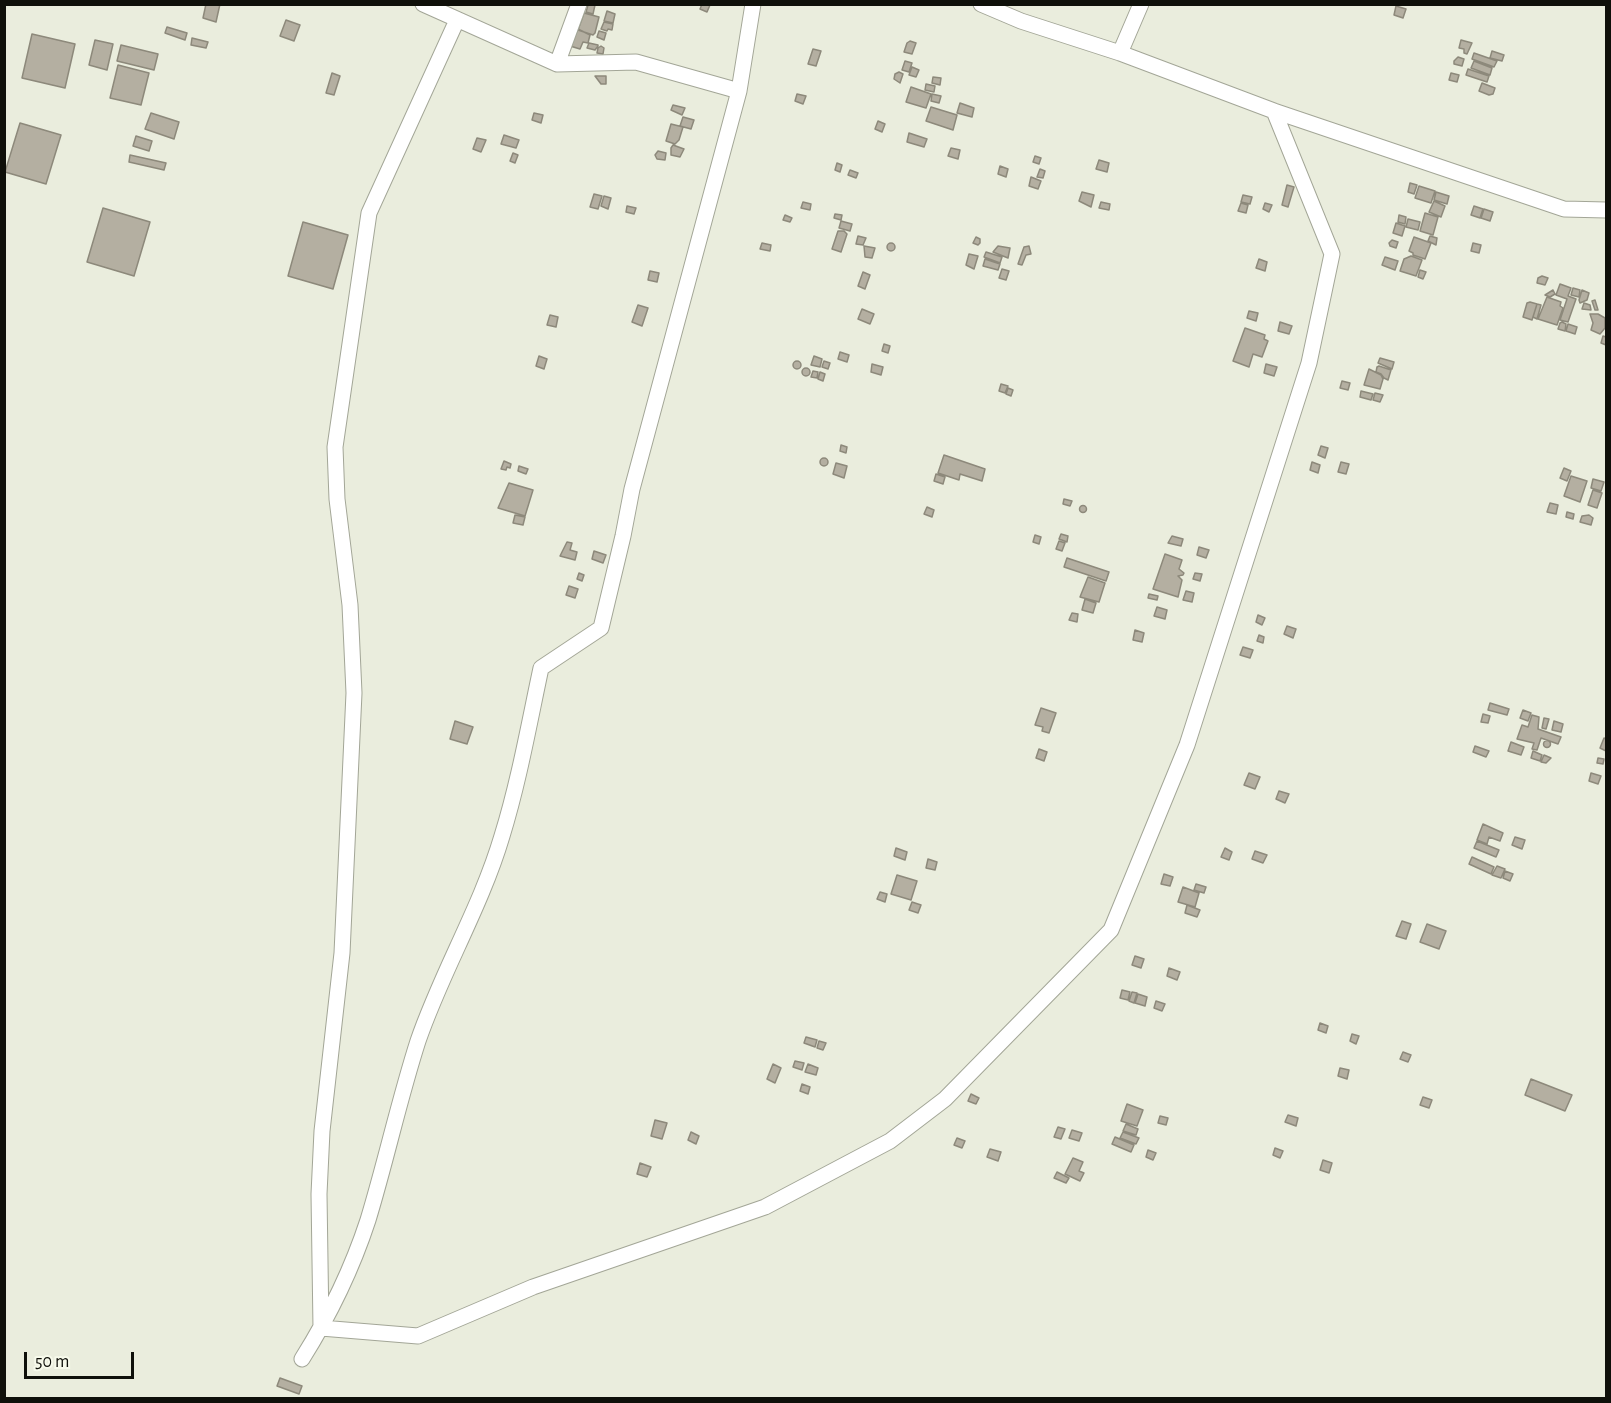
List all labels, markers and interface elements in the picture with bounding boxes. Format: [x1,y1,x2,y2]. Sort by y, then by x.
scale bar [27,1340,136,1378]
text: 50 m [35,1353,69,1371]

